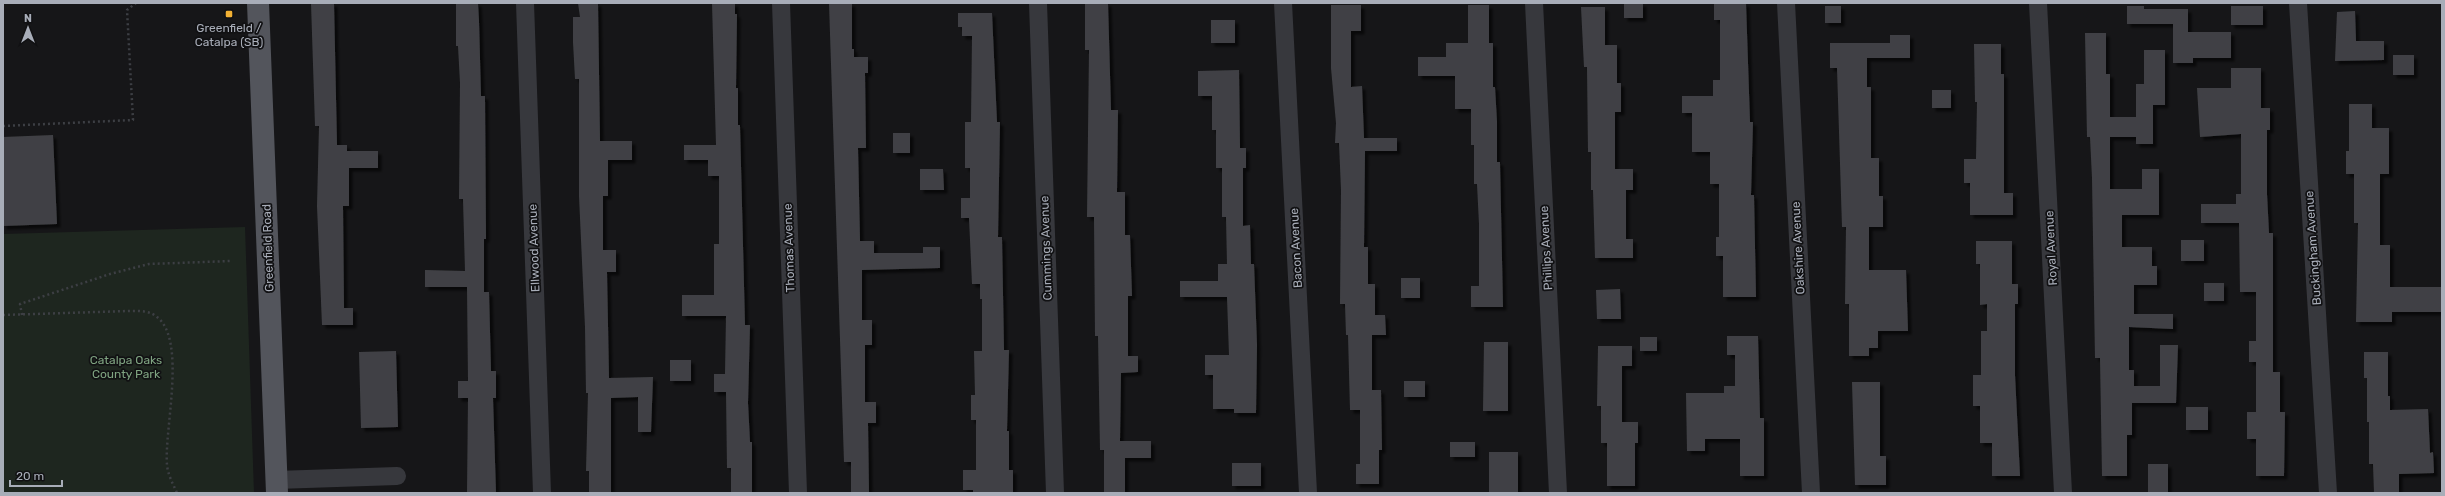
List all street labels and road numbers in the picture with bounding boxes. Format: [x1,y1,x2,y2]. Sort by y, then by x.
street label: Buckingham Avenue [2302,190,2324,306]
street label: Cummings Avenue [1037,195,1055,301]
street label: Oakshire Avenue [1789,201,1807,295]
street label: Ellwood Avenue [525,203,543,292]
street label: Thomas Avenue [780,203,798,293]
street label: Greenfield Road [259,204,277,292]
street label: Phillips Avenue [1537,205,1555,291]
street label: Bacon Avenue [1287,207,1305,288]
street label: Royal Avenue [2042,210,2060,286]

